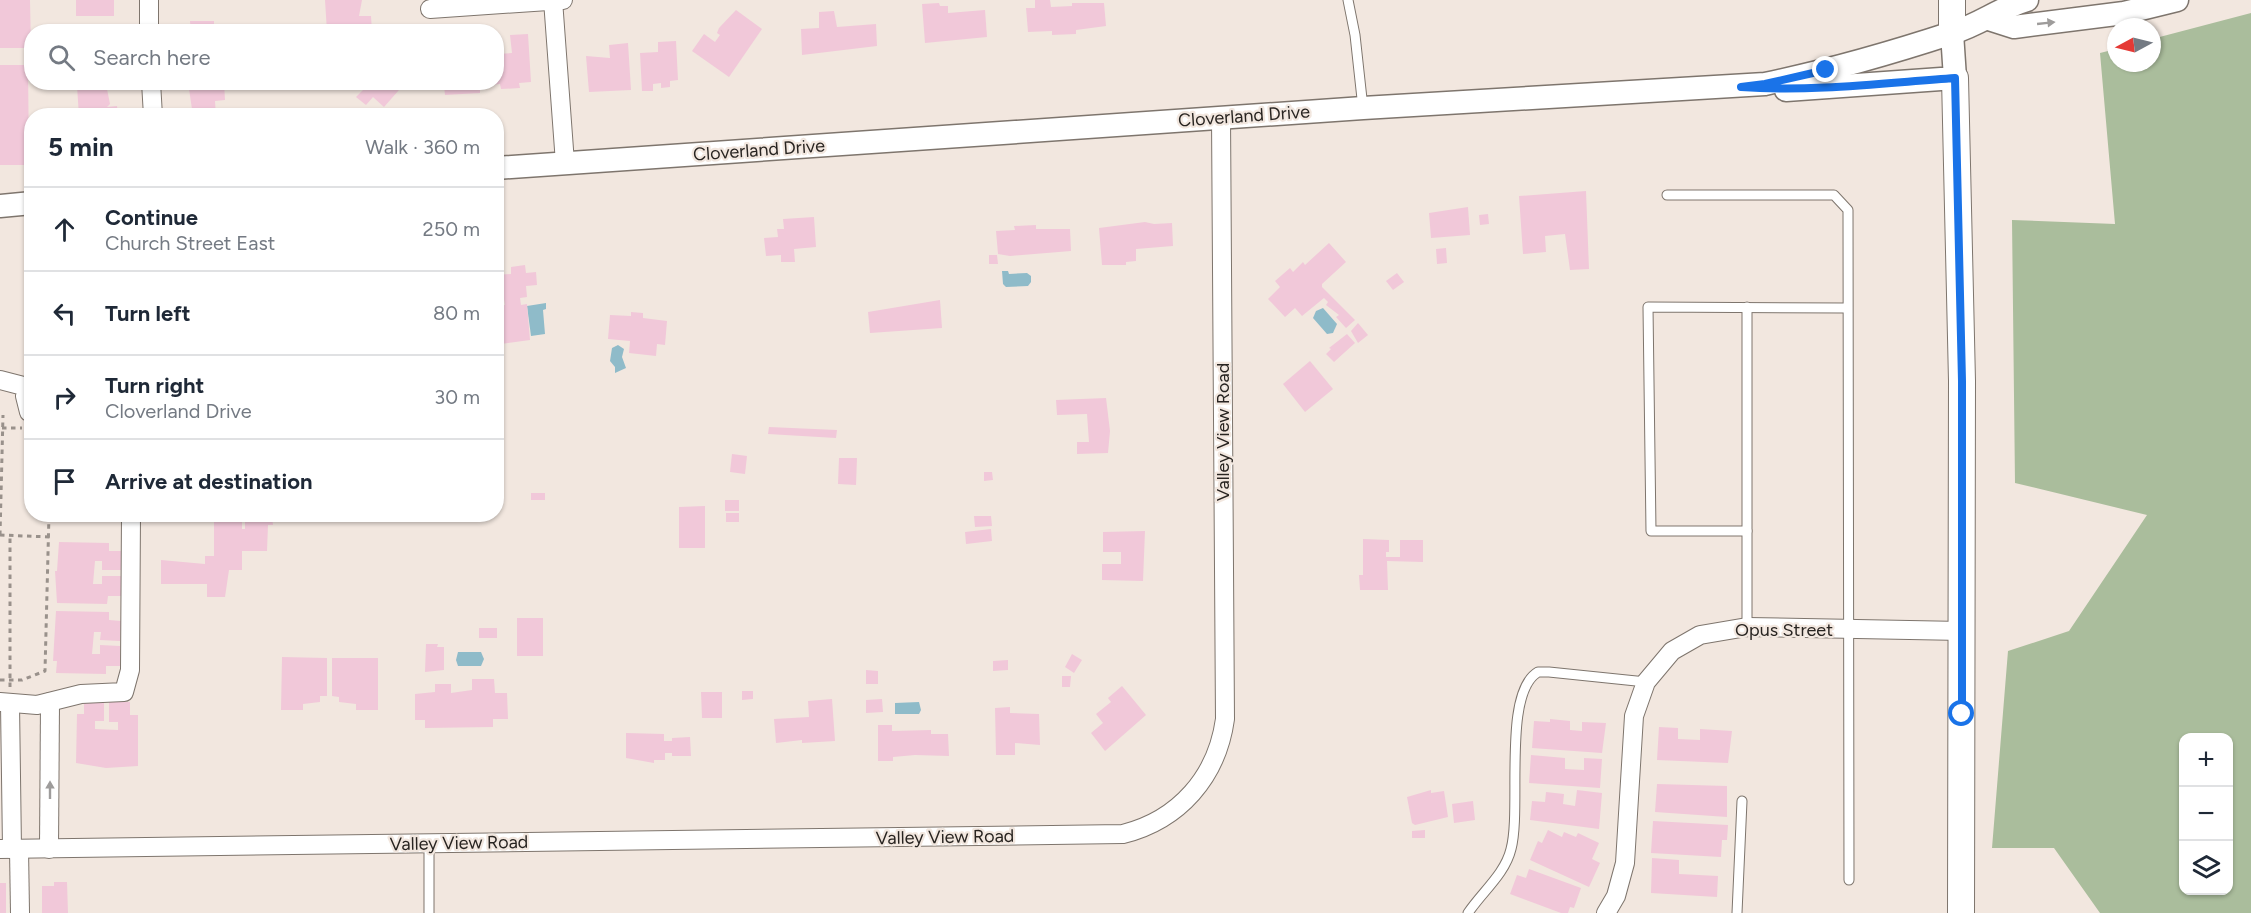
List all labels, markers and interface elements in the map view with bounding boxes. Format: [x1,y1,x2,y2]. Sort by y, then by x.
one-way arrow [2036,18,2055,28]
north arrow [2107,18,2161,72]
search box [24,24,504,90]
icon: search [45,41,78,74]
text: Search here [93,44,211,71]
route end [1812,56,1838,82]
street label: Cloverland Drive [1177,100,1311,132]
text: 5 min [48,131,114,163]
street label: Cloverland Drive [692,134,826,166]
text: Walk · 360 m [365,135,480,159]
text: Continue [105,204,198,231]
icon: ahead [48,213,81,246]
text: 250 m [423,217,480,241]
text: Church Street East [105,231,275,255]
icon: left [48,297,81,330]
text: Turn left [105,300,191,327]
text: 80 m [433,301,480,325]
street label: Valley View Road [1212,363,1234,501]
text: Turn right [105,372,204,399]
icon: right [48,381,81,414]
text: 30 m [434,385,480,409]
text: Cloverland Drive [105,399,252,423]
icon: arrive [48,465,81,498]
text: Arrive at destination [105,468,313,495]
street label: Opus Street [1735,619,1833,641]
route start [1948,700,1974,726]
map controls [2179,733,2233,895]
button: + [2179,733,2233,787]
one-way arrow [45,781,55,800]
button: − [2179,787,2233,841]
street label: Valley View Road [876,825,1014,849]
street label: Valley View Road [390,831,528,855]
button: layers [2179,841,2233,895]

